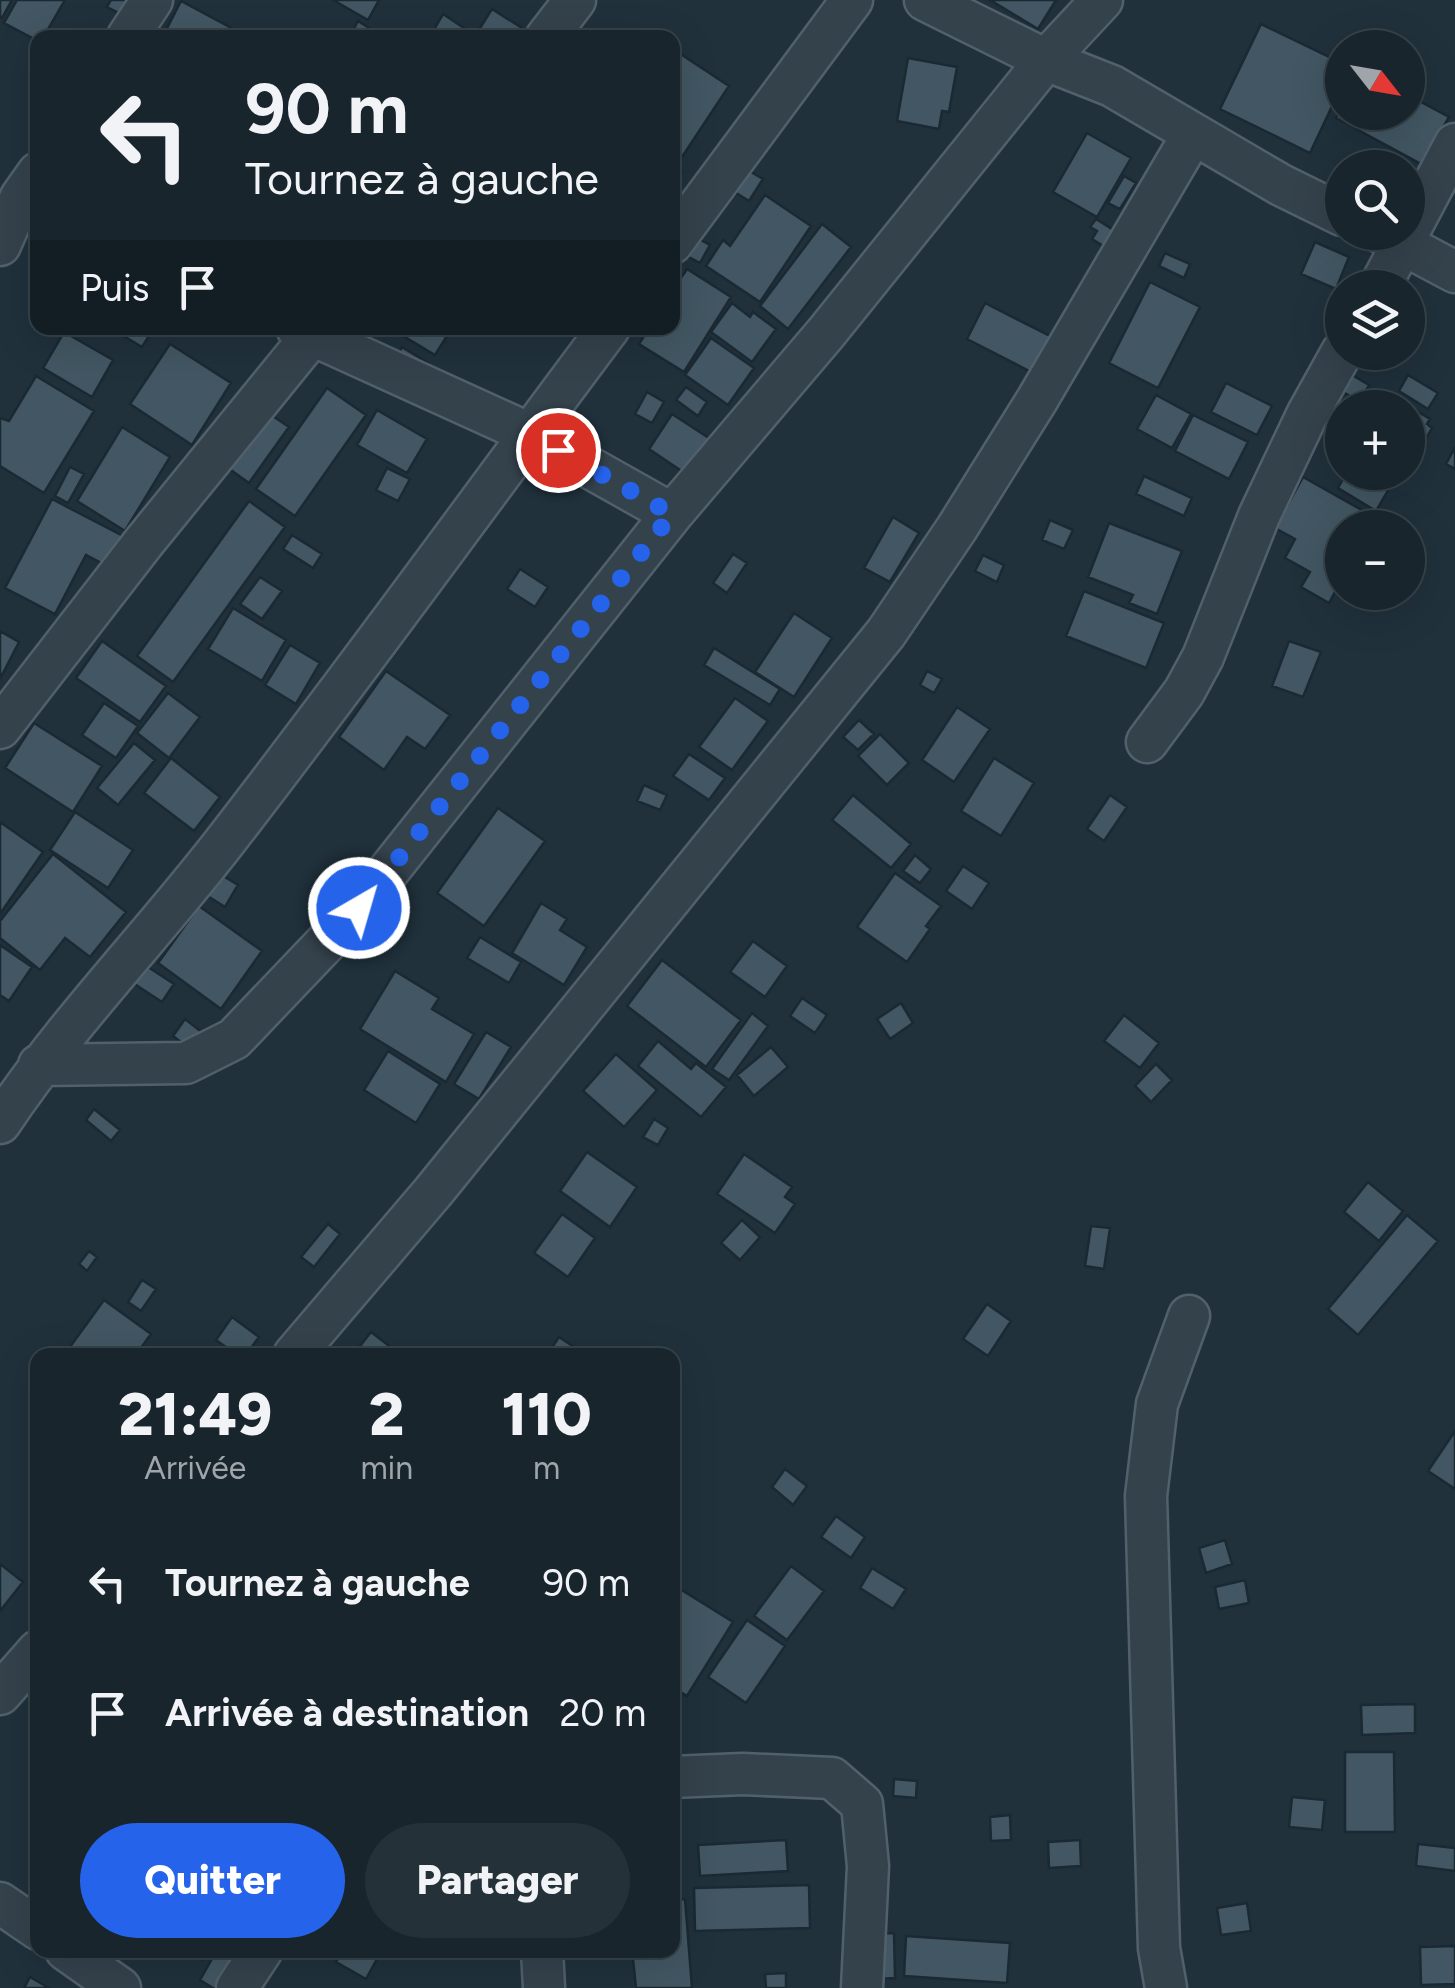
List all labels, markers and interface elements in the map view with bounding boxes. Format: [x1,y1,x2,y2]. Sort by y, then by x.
north arrow [1325,30,1425,130]
map controls [1325,30,1425,610]
text: 90 m [245,66,409,151]
icon: left [80,70,210,200]
button: search [1325,150,1425,250]
text: Tournez à gauche [245,151,599,205]
icon: arrive [170,260,225,315]
text: Puis [80,265,150,311]
button: layers [1325,270,1425,370]
button: + [1325,390,1425,490]
pin [516,408,601,493]
icon: arrive [531,423,586,478]
button: − [1325,510,1425,610]
position arrow [307,856,411,960]
text: 21:49 [118,1378,272,1450]
text: 2 [369,1378,404,1450]
text: 110 [501,1378,592,1450]
text: Arrivée [144,1449,246,1487]
text: min [361,1449,413,1487]
text: m [533,1449,560,1487]
icon: left [80,1556,135,1611]
text: Tournez à gauche [165,1560,470,1606]
text: 90 m [542,1560,630,1606]
icon: arrive [80,1686,135,1741]
text: Arrivée à destination [165,1690,529,1736]
text: 20 m [559,1690,646,1736]
button: Quitter [80,1823,345,1938]
button: Partager [365,1823,630,1938]

